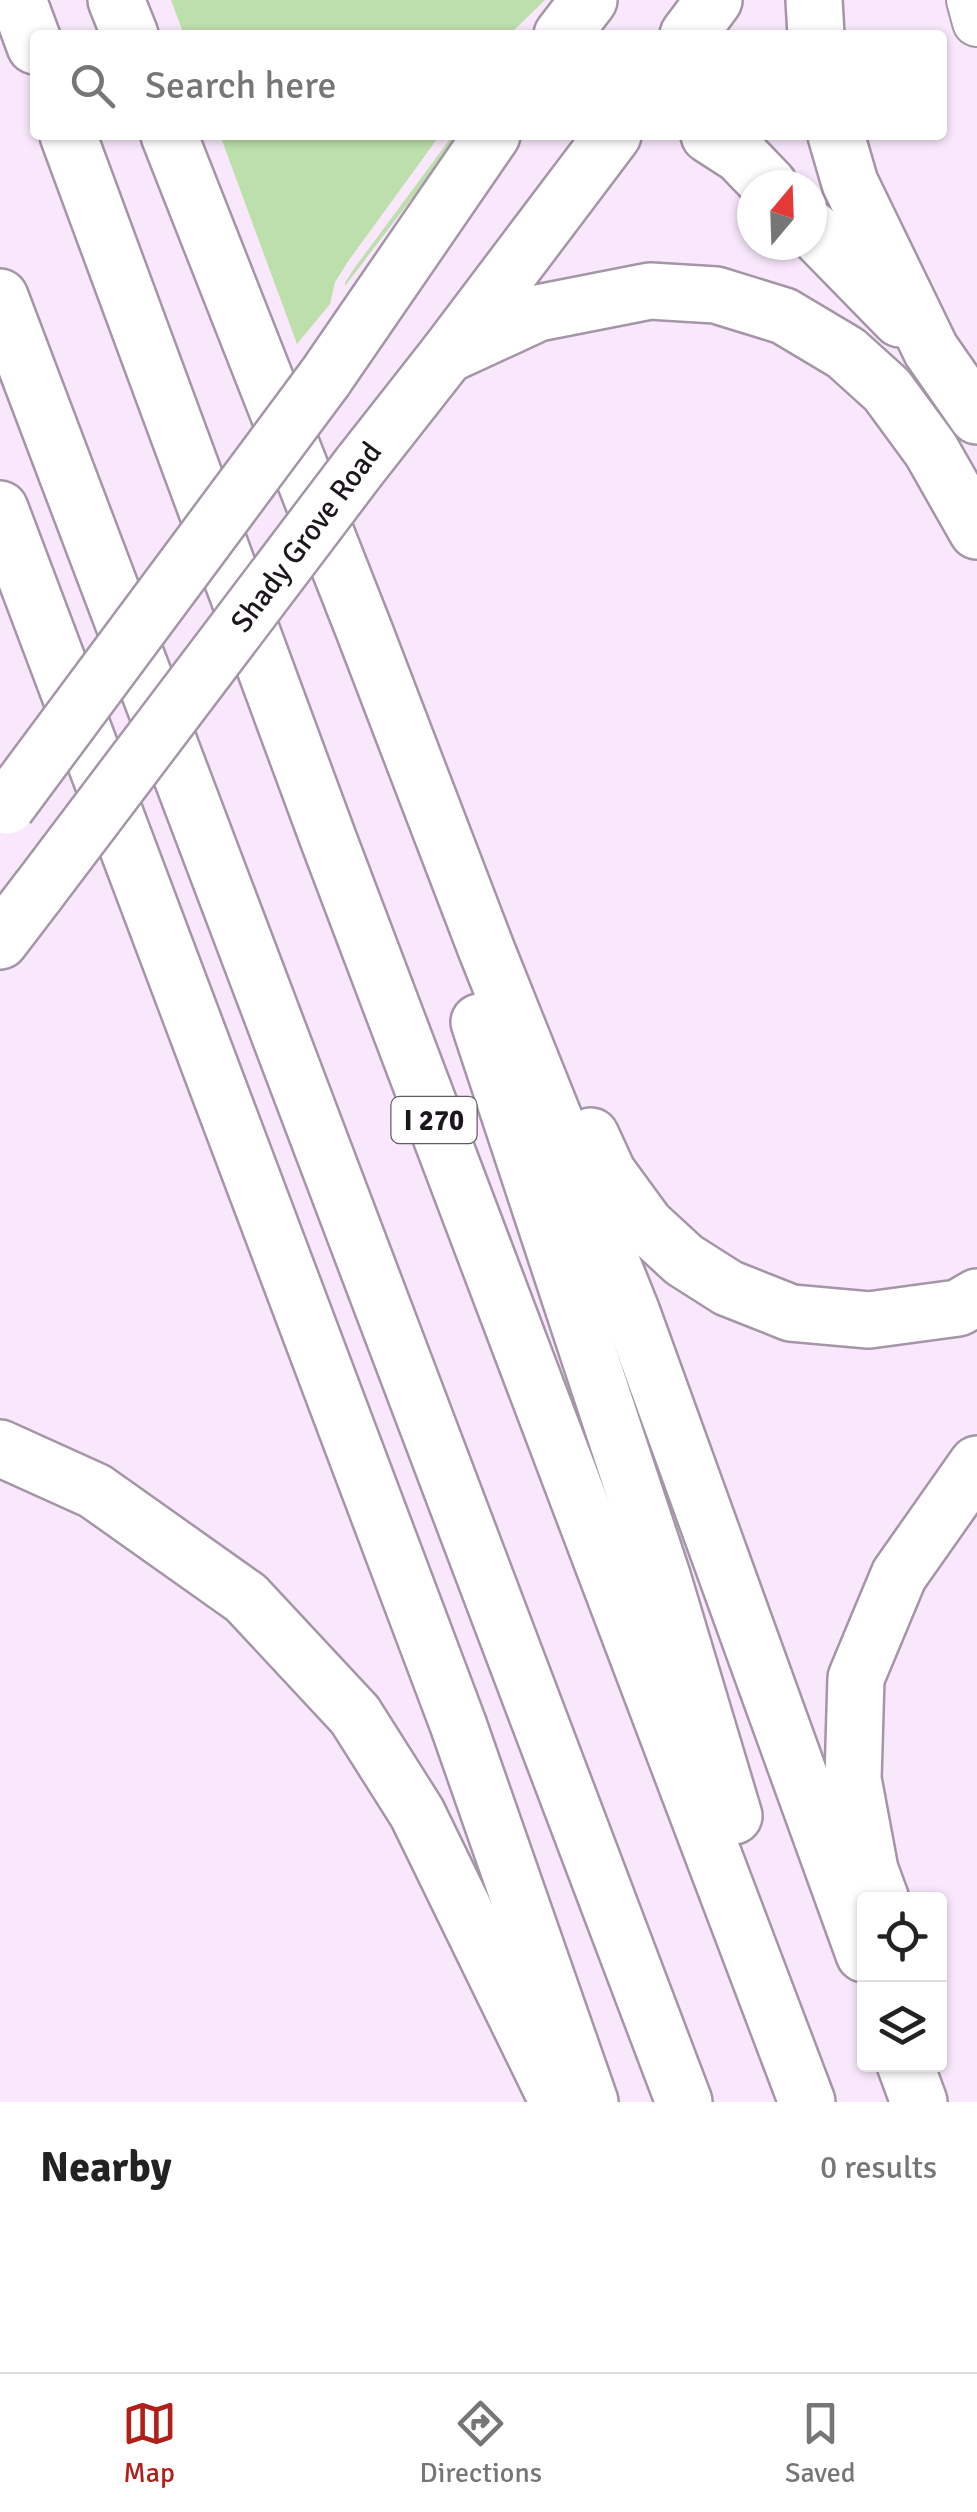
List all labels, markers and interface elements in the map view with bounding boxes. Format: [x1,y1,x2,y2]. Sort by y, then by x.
search box [30,30,947,140]
icon: search [65,58,120,113]
text: Search here [145,62,337,109]
north arrow [737,170,827,260]
street label: Shady Grove Road [223,435,390,640]
road number: I 270 [392,1097,476,1143]
map controls [857,1892,947,2072]
button: locate [857,1892,947,1982]
button: layers [857,1982,947,2072]
text: Nearby [40,2142,172,2193]
text: 0 results [820,2148,937,2187]
tab: Map [122,2396,177,2490]
tab: Directions [420,2396,542,2490]
tab: Saved [785,2396,855,2490]

